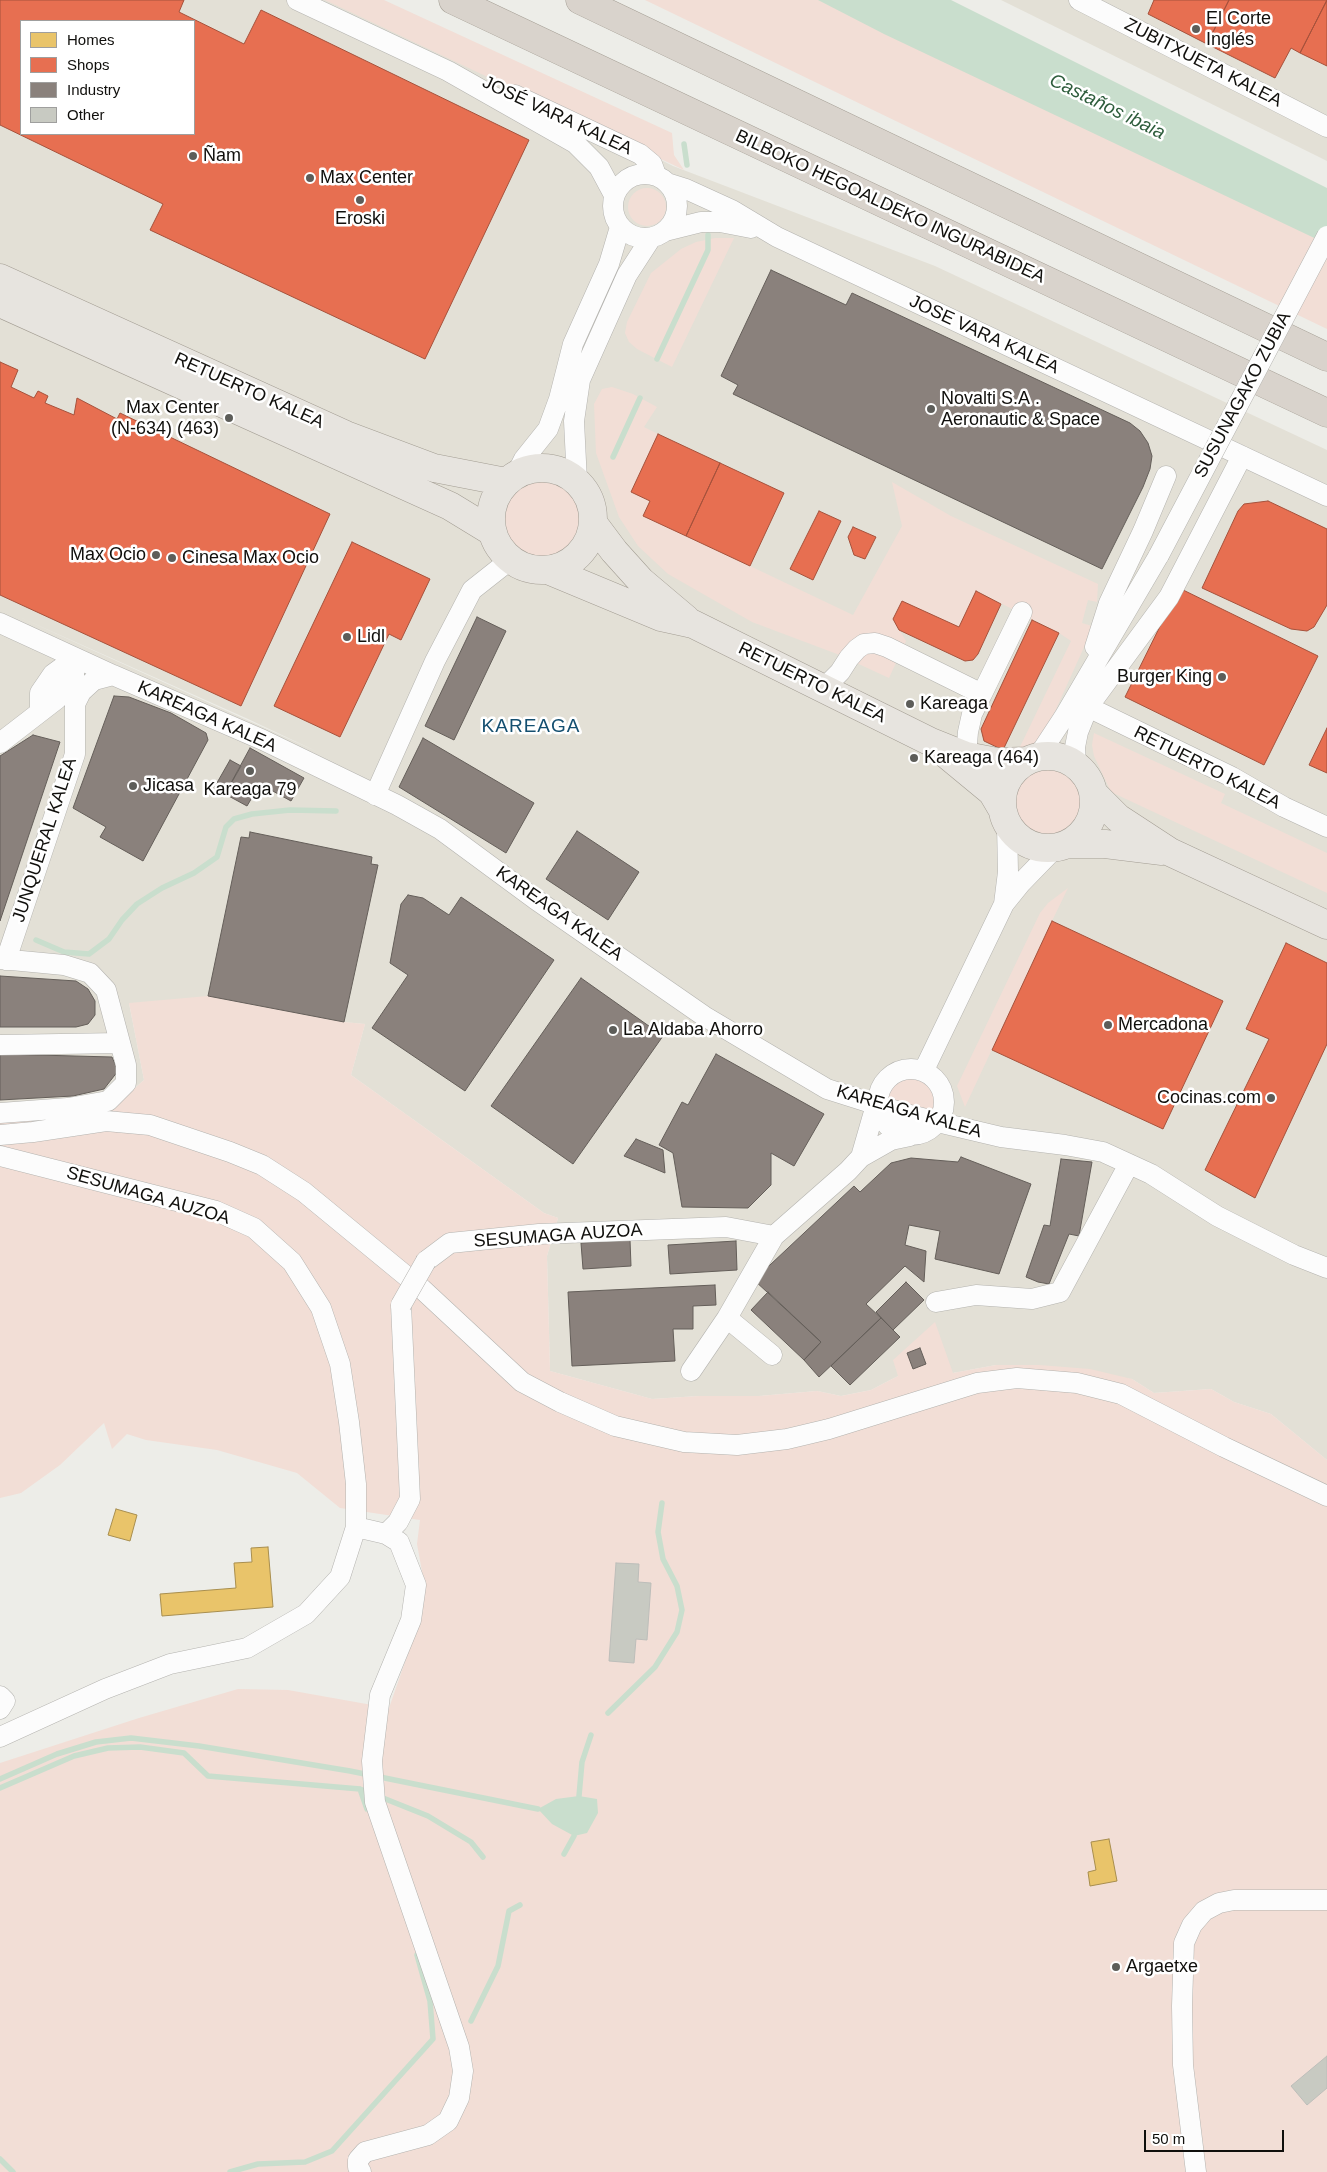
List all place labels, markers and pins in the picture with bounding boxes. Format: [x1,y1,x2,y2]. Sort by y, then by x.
place label: El Corte Inglés [1206,8,1271,50]
marker: El Corte Inglés [1190,23,1202,35]
place label: Ñam [203,145,241,167]
marker: Ñam [187,150,199,162]
place label: Max Center [320,167,413,189]
marker: Max Center [304,172,316,184]
marker: Eroski [354,194,366,206]
place label: Eroski [335,208,385,230]
place label: Novalti S.A . Aeronautic & Space [941,388,1100,430]
place label: Max Center (N-634) (463) [111,397,219,439]
marker: Novalti S.A . Aeronautic & Space [925,403,937,415]
marker: Max Center (N-634) (463) [223,412,235,424]
place label: Max Ocio [70,544,146,566]
place label: Cinesa Max Ocio [182,547,319,569]
marker: Max Ocio [150,549,162,561]
marker: Cinesa Max Ocio [166,552,178,564]
place label: Lidl [357,626,385,648]
marker: Lidl [341,631,353,643]
place label: Burger King [1117,666,1212,688]
marker: Burger King [1216,671,1228,683]
place label: Kareaga [920,693,988,715]
marker: Kareaga [904,698,916,710]
place label: Kareaga (464) [924,747,1039,769]
marker: Kareaga (464) [908,752,920,764]
marker: Kareaga 79 [244,765,256,777]
place label: Jicasa [143,775,194,797]
place label: Kareaga 79 [203,779,297,801]
marker: Jicasa [127,780,139,792]
place label: Mercadona [1118,1014,1208,1036]
place label: La Aldaba Ahorro [623,1019,763,1041]
marker: Mercadona [1102,1019,1114,1031]
marker: La Aldaba Ahorro [607,1024,619,1036]
place label: Cocinas.com [1157,1087,1261,1109]
marker: Cocinas.com [1265,1092,1277,1104]
place label: Argaetxe [1126,1956,1198,1978]
marker: Argaetxe [1110,1961,1122,1973]

